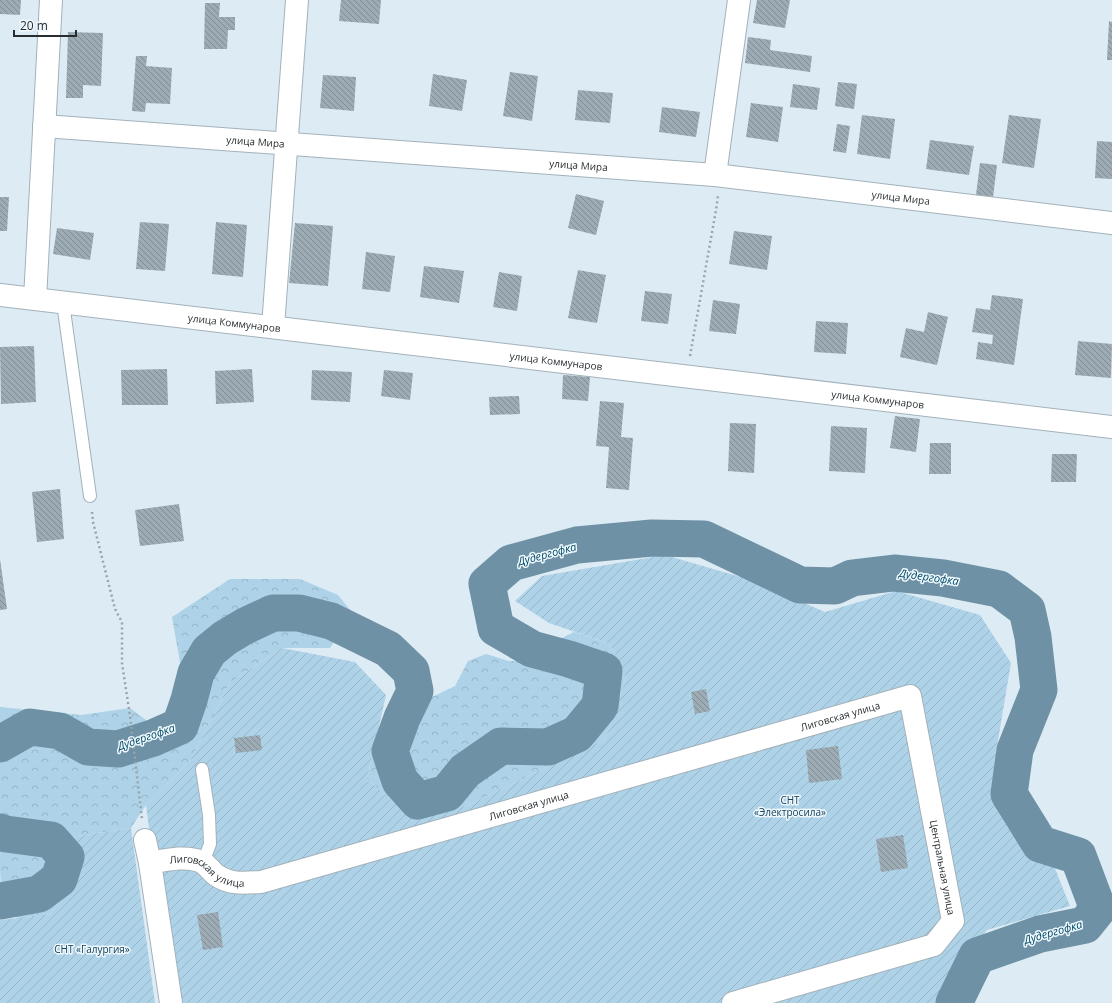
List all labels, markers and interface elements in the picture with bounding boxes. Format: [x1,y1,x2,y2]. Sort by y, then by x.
scale bar [14,12,76,38]
text: 20 m [20,17,48,34]
street label: улица Мира [226,132,285,151]
street label: улица Мира [549,156,608,174]
street label: улица Мира [871,187,931,208]
street label: улица Коммунаров [187,310,282,335]
street label: улица Коммунаров [509,349,603,373]
street label: улица Коммунаров [831,387,925,412]
water label: Дудергофка [515,539,578,569]
water label: Дудергофка [897,565,960,588]
street label: Лиговская улица [799,698,882,734]
water label: Дудергофка [114,720,177,754]
street label: Лиговская улица [487,787,570,823]
park label: СНТ «Электросила» [754,793,826,819]
street label: Центральная улица [927,819,959,916]
street label: Лиговская улица [169,851,245,890]
water label: Дудергофка [1021,916,1084,947]
park label: СНТ «Галургия» [54,942,130,956]

